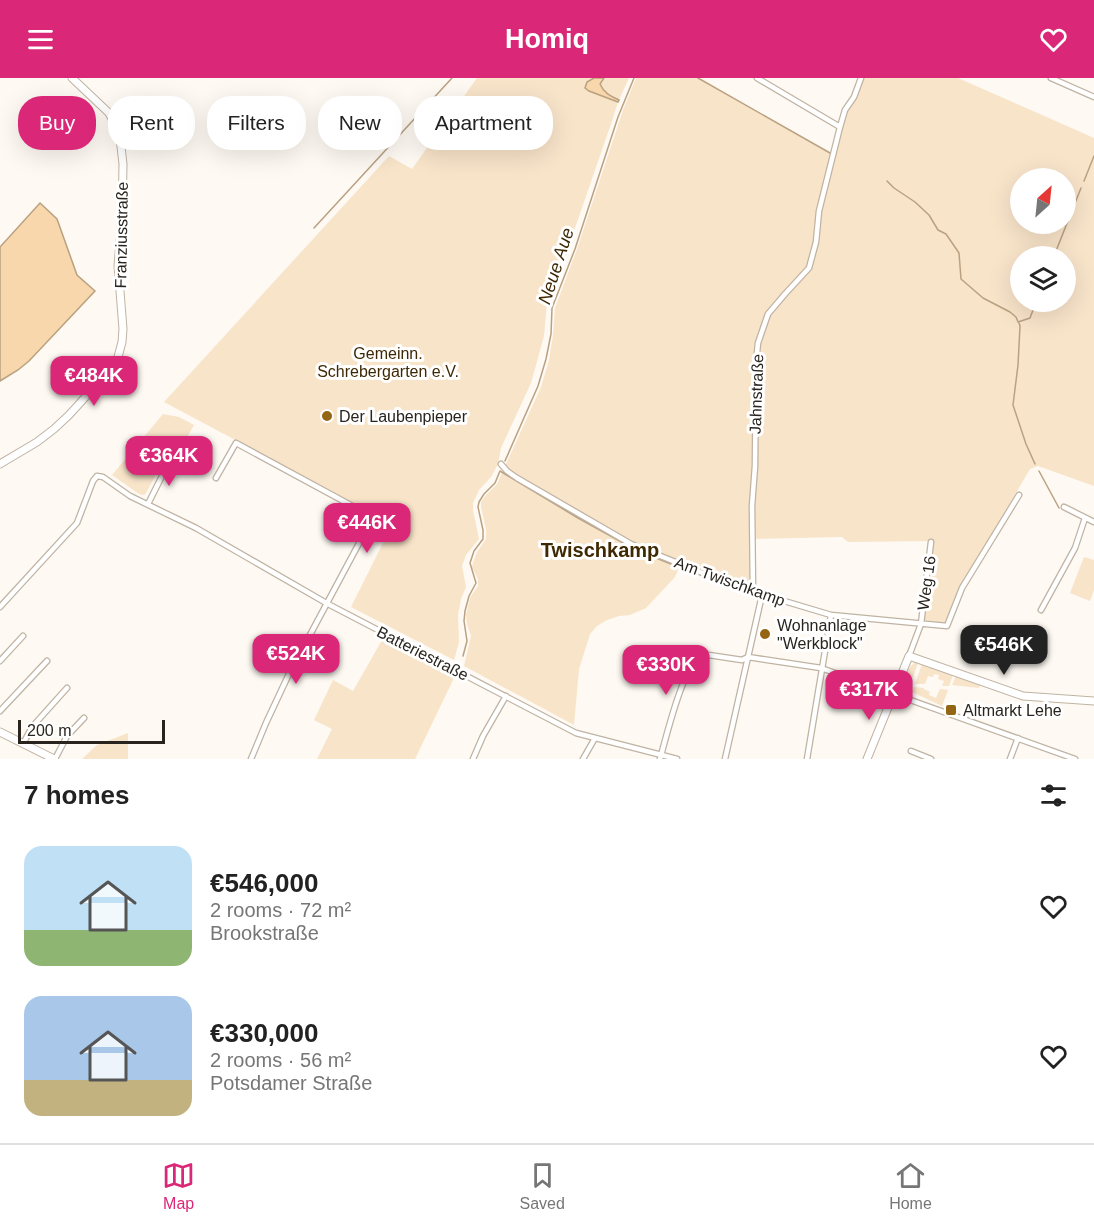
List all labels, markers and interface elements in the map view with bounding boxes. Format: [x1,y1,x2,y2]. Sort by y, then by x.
icon: menu [24,23,57,56]
icon: heart [1037,23,1070,56]
text: Homiq [505,24,589,54]
chip: Buy [18,96,96,150]
chip: Rent [108,96,195,150]
chip: Filters [207,96,306,150]
chip: New [318,96,402,150]
chip: Apartment [414,96,553,150]
north arrow [1010,168,1076,234]
map controls [1010,168,1076,312]
street label: Franziusstraße [112,181,131,289]
water label: Neue Aue [534,225,578,307]
button: layers [1010,246,1076,312]
park label: Gemeinn. Schrebergarten e.V. [317,345,459,380]
street label: Jahnstraße [747,354,766,434]
pin: €484K [52,356,136,407]
text: €484K [65,364,123,386]
place label: Der Laubenpieper [339,408,468,425]
marker: Der Laubenpieper [320,409,334,423]
pin: €364K [127,436,211,487]
text: €364K [140,444,198,466]
pin: €446K [325,503,409,554]
text: €446K [338,511,396,533]
district label: Twischkamp [541,539,659,561]
street label: Am Twischkamp [672,554,787,609]
street label: Weg 16 [914,555,939,611]
place label: Wohnanlage "Werkblock" [777,617,867,652]
street label: Batteriestraße [374,623,471,684]
pin: €546K [962,625,1046,676]
marker: Wohnanlage "Werkblock" [758,627,772,641]
text: €546K [975,633,1033,655]
pin: €524K [254,634,338,685]
text: €524K [267,642,325,664]
pin: €330K [624,645,708,696]
text: €330K [637,653,695,675]
pin: €317K [827,670,911,721]
text: €317K [840,678,898,700]
place label: Altmarkt Lehe [963,702,1062,719]
marker: Altmarkt Lehe [944,703,958,717]
scale bar [18,717,165,744]
text: 200 m [27,722,71,739]
icon: filters [1037,779,1070,812]
text: 7 homes [24,780,130,810]
text: €546,000 [210,868,318,898]
icon: home [72,870,144,942]
icon: heart [1037,890,1070,923]
text: 2 rooms · 72 m² [210,899,351,921]
text: Brookstraße [210,922,319,944]
text: €330,000 [210,1018,318,1048]
icon: home [72,1020,144,1092]
icon: heart [1037,1040,1070,1073]
text: 2 rooms · 56 m² [210,1049,351,1071]
text: Potsdamer Straße [210,1072,372,1094]
tab: Map [162,1159,195,1213]
tab: Saved [519,1159,565,1213]
tab: Home [889,1159,932,1213]

